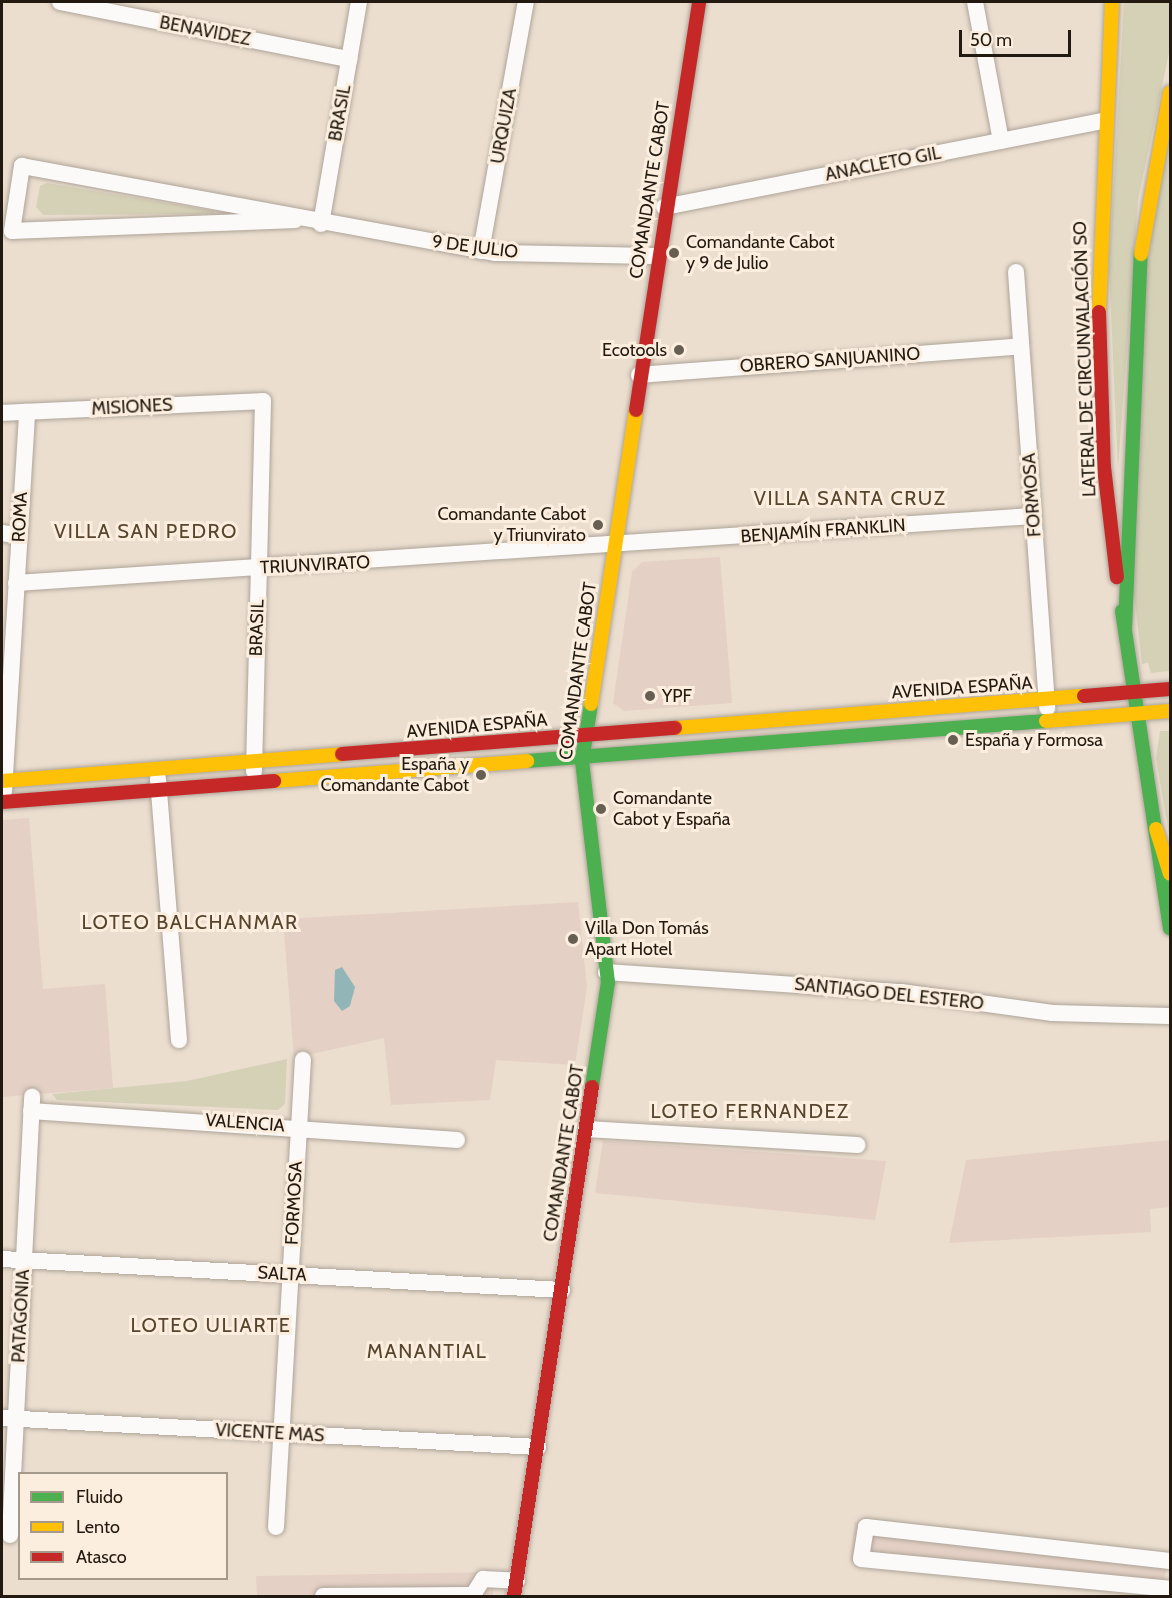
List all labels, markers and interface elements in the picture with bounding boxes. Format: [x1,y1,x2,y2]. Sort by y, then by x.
street label: BENAVIDEZ [158,12,252,50]
scale bar [962,18,1074,56]
text: 50 m [970,29,1012,51]
street label: BRASIL [324,83,356,143]
street label: URQUIZA [487,87,521,165]
street label: COMANDANTE CABOT [625,100,675,280]
street label: ANACLETO GIL [823,142,943,186]
street label: LATERAL DE CIRCUNVALACIÓN SO [1069,221,1101,497]
street label: 9 DE JULIO [431,231,519,263]
place label: Comandante Cabot y 9 de Julio [686,232,835,274]
marker: Comandante Cabot y 9 de Julio [667,246,681,260]
place label: Ecotools [602,339,667,361]
marker: Ecotools [672,343,686,357]
street label: OBRERO SANJUANINO [739,343,921,377]
street label: MISIONES [91,394,173,420]
street label: FORMOSA [1018,452,1046,538]
district label: VILLA SANTA CRUZ [754,486,946,510]
street label: ROMA [8,491,32,543]
place label: Comandante Cabot y Triunvirato [437,504,586,546]
street label: BENJAMÍN FRANKLIN [740,514,906,548]
marker: Comandante Cabot y Triunvirato [591,518,605,532]
district label: VILLA SAN PEDRO [54,519,238,543]
street label: TRIUNVIRATO [259,551,371,579]
street label: COMANDANTE CABOT [555,581,601,761]
street label: BRASIL [245,599,269,657]
street label: AVENIDA ESPAÑA [891,672,1033,704]
place label: YPF [662,685,692,707]
marker: YPF [643,689,657,703]
street label: AVENIDA ESPAÑA [406,709,548,743]
place label: España y Formosa [965,729,1103,751]
marker: España y Formosa [946,733,960,747]
place label: España y Comandante Cabot [320,754,469,796]
marker: España y Comandante Cabot [474,768,488,782]
place label: Comandante Cabot y España [613,788,730,830]
marker: Comandante Cabot y España [594,802,608,816]
district label: LOTEO BALCHANMAR [81,910,299,934]
place label: Villa Don Tomás Apart Hotel [585,918,709,960]
marker: Villa Don Tomás Apart Hotel [566,932,580,946]
street label: SANTIAGO DEL ESTERO [793,973,985,1015]
street label: COMANDANTE CABOT [539,1063,589,1243]
district label: LOTEO FERNANDEZ [650,1099,850,1123]
street label: VALENCIA [205,1109,285,1137]
street label: FORMOSA [281,1161,307,1245]
street label: SALTA [257,1262,307,1286]
street label: PATAGONIA [8,1269,34,1363]
district label: LOTEO ULIARTE [131,1313,291,1337]
district label: MANANTIAL [367,1339,487,1363]
street label: VICENTE MAS [215,1419,325,1447]
legend [18,1472,228,1580]
text: Fluido [76,1486,123,1508]
text: Lento [76,1516,120,1538]
text: Atasco [76,1546,127,1568]

